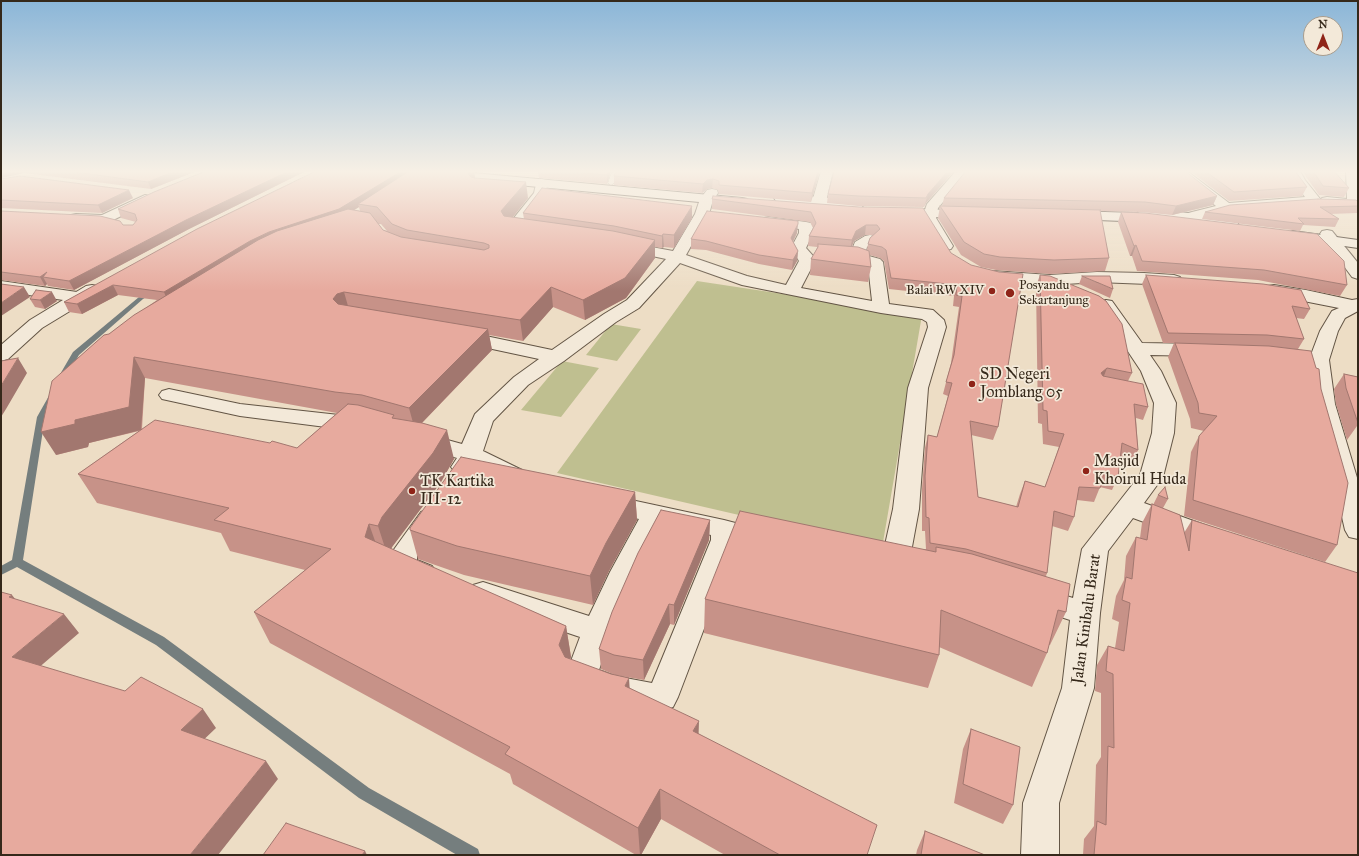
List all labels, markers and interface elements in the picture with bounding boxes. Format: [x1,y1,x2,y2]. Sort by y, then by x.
north arrow [1303,16,1343,56]
text: N [1318,18,1328,31]
place label: Posyandu Sekartanjung [1019,278,1089,309]
place label: Balai RW XIV [906,283,984,299]
marker: Balai RW XIV [987,286,997,296]
marker: Posyandu Sekartanjung [1004,287,1016,299]
place label: SD Negeri Jomblang 05 [980,365,1063,403]
marker: SD Negeri Jomblang 05 [967,379,977,389]
place label: Masjid Khoirul Huda [1094,452,1186,490]
marker: Masjid Khoirul Huda [1081,466,1091,476]
place label: TK Kartika III-12 [420,472,494,510]
marker: TK Kartika III-12 [407,486,417,496]
street label: Jalan Kinibalu Barat [1068,553,1106,685]

